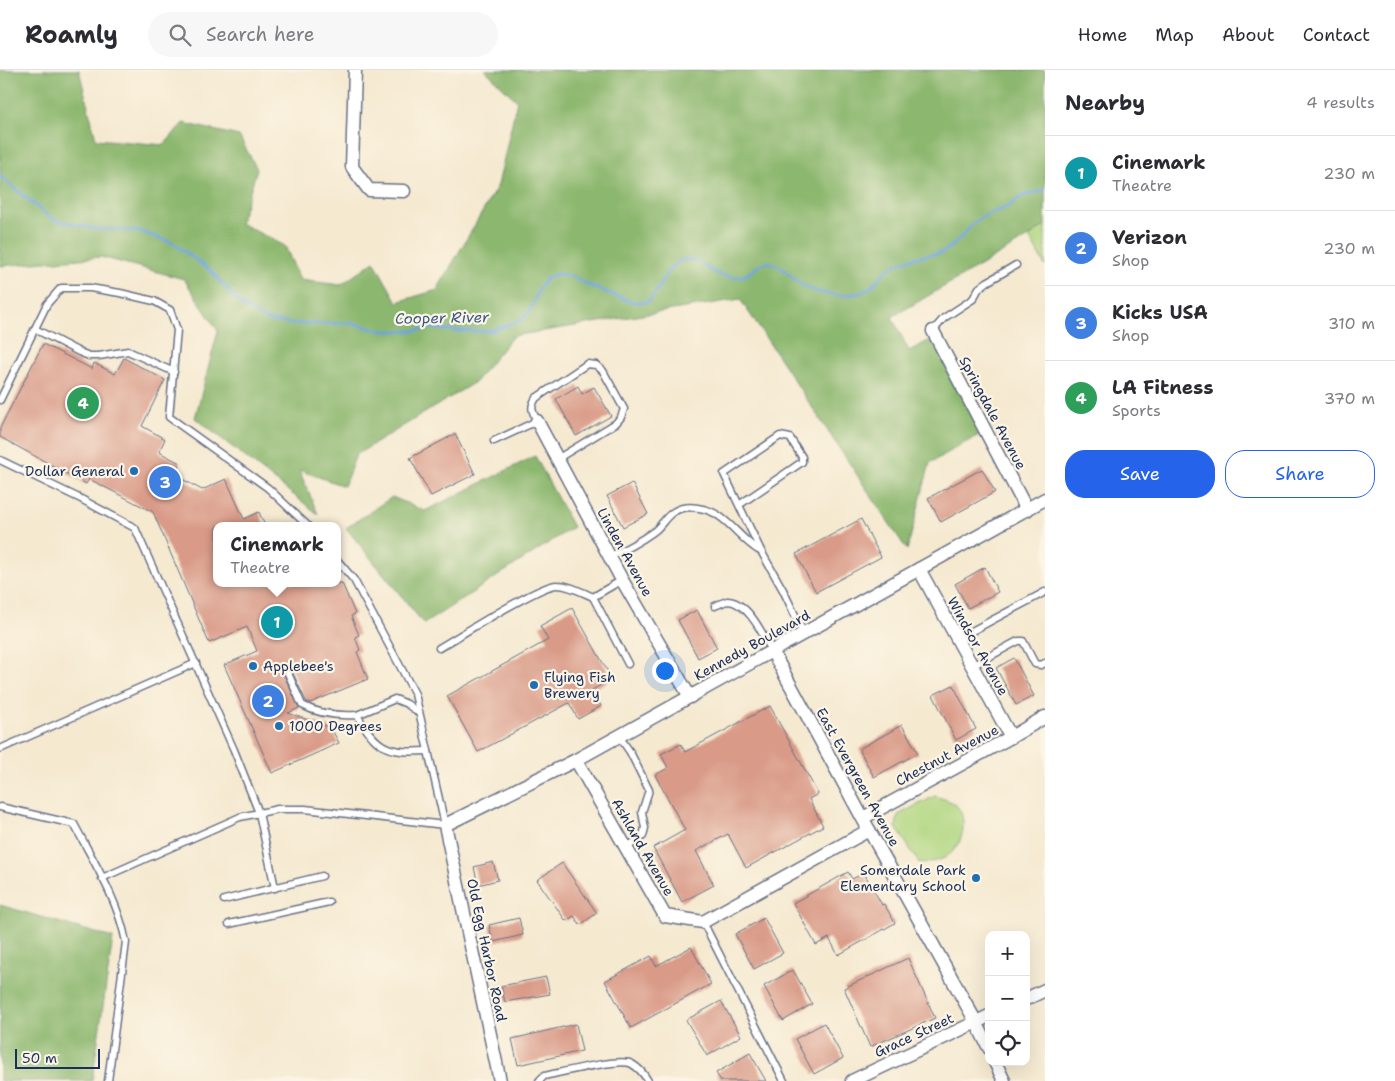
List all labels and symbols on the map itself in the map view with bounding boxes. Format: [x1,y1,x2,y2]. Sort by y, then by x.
water label: Cooper River [395,307,490,329]
street label: Springdale Avenue [956,353,1030,473]
pin: 4 [67,384,99,422]
place label: Dollar General [25,462,125,480]
pin: 3 [149,463,181,501]
marker: Dollar General [128,465,140,477]
street label: Linden Avenue [593,504,657,600]
street label: Windsor Avenue [943,593,1013,699]
pin: 1 [261,603,293,641]
street label: Kennedy Boulevard [691,606,813,684]
place label: Applebee's [263,657,334,675]
your location [652,658,678,684]
marker: Applebee's [247,660,259,672]
place label: Flying Fish Brewery [544,668,616,702]
marker: Flying Fish Brewery [528,679,540,691]
pin: 2 [252,682,284,720]
street label: East Evergreen Avenue [812,704,904,850]
place label: 1000 Degrees [289,717,382,735]
marker: 1000 Degrees [273,720,285,732]
street label: Chestnut Avenue [892,720,1002,790]
street label: Ashland Avenue [608,795,678,899]
place label: Somerdale Park Elementary School [840,861,967,895]
marker: Somerdale Park Elementary School [970,872,982,884]
street label: Old Egg Harbor Road [463,877,511,1023]
street label: Grace Street [871,1009,957,1061]
scale bar [15,1046,100,1069]

